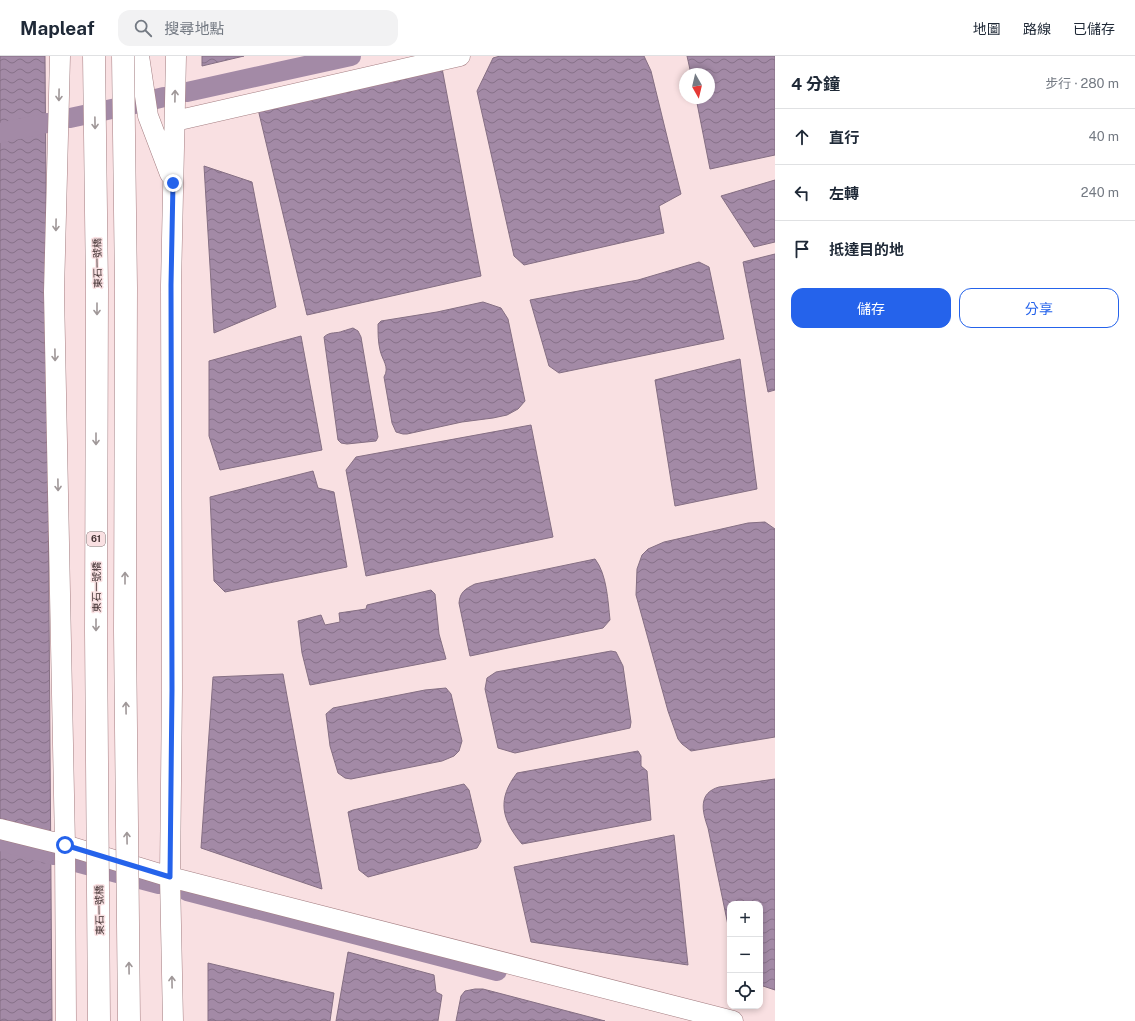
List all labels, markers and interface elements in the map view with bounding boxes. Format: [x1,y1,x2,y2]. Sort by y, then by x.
search box [118,10,398,46]
text: Mapleaf [20,17,94,39]
icon: search [132,17,154,39]
text: 搜尋地點 [164,20,224,37]
text: 地圖 [973,21,1001,37]
text: 路線 [1023,21,1051,37]
text: 已儲存 [1073,21,1115,37]
north arrow [679,68,715,104]
text: 4 分鐘 [791,74,840,94]
text: 步行 · 280 m [1045,76,1119,91]
one-way arrow [55,88,63,101]
one-way arrow [171,90,179,103]
one-way arrow [91,116,99,129]
icon: ahead [791,126,813,148]
text: 直行 [829,129,859,146]
text: 40 m [1088,129,1119,144]
route end [164,174,182,192]
icon: left [791,182,813,204]
text: 左轉 [829,185,859,202]
text: 240 m [1081,185,1119,200]
one-way arrow [52,218,60,231]
street label: 東石一號橋 [91,238,103,288]
icon: arrive [791,238,813,260]
text: 抵達目的地 [829,241,904,258]
button: 儲存 [791,288,951,328]
button: 分享 [959,288,1119,328]
one-way arrow [93,302,101,315]
one-way arrow [52,348,59,361]
one-way arrow [92,432,100,445]
one-way arrow [54,478,62,491]
road number: 61 [87,532,105,546]
street label: 東石一號橋 [90,562,102,612]
one-way arrow [121,572,129,585]
one-way arrow [92,618,100,631]
one-way arrow [122,702,130,715]
one-way arrow [124,832,131,845]
route start [56,836,74,854]
street label: 東石一號橋 [93,885,105,935]
map controls [727,901,763,1009]
button: + [727,901,763,937]
button: − [727,937,763,973]
one-way arrow [125,962,133,975]
button: locate [727,973,763,1009]
one-way arrow [169,976,176,989]

